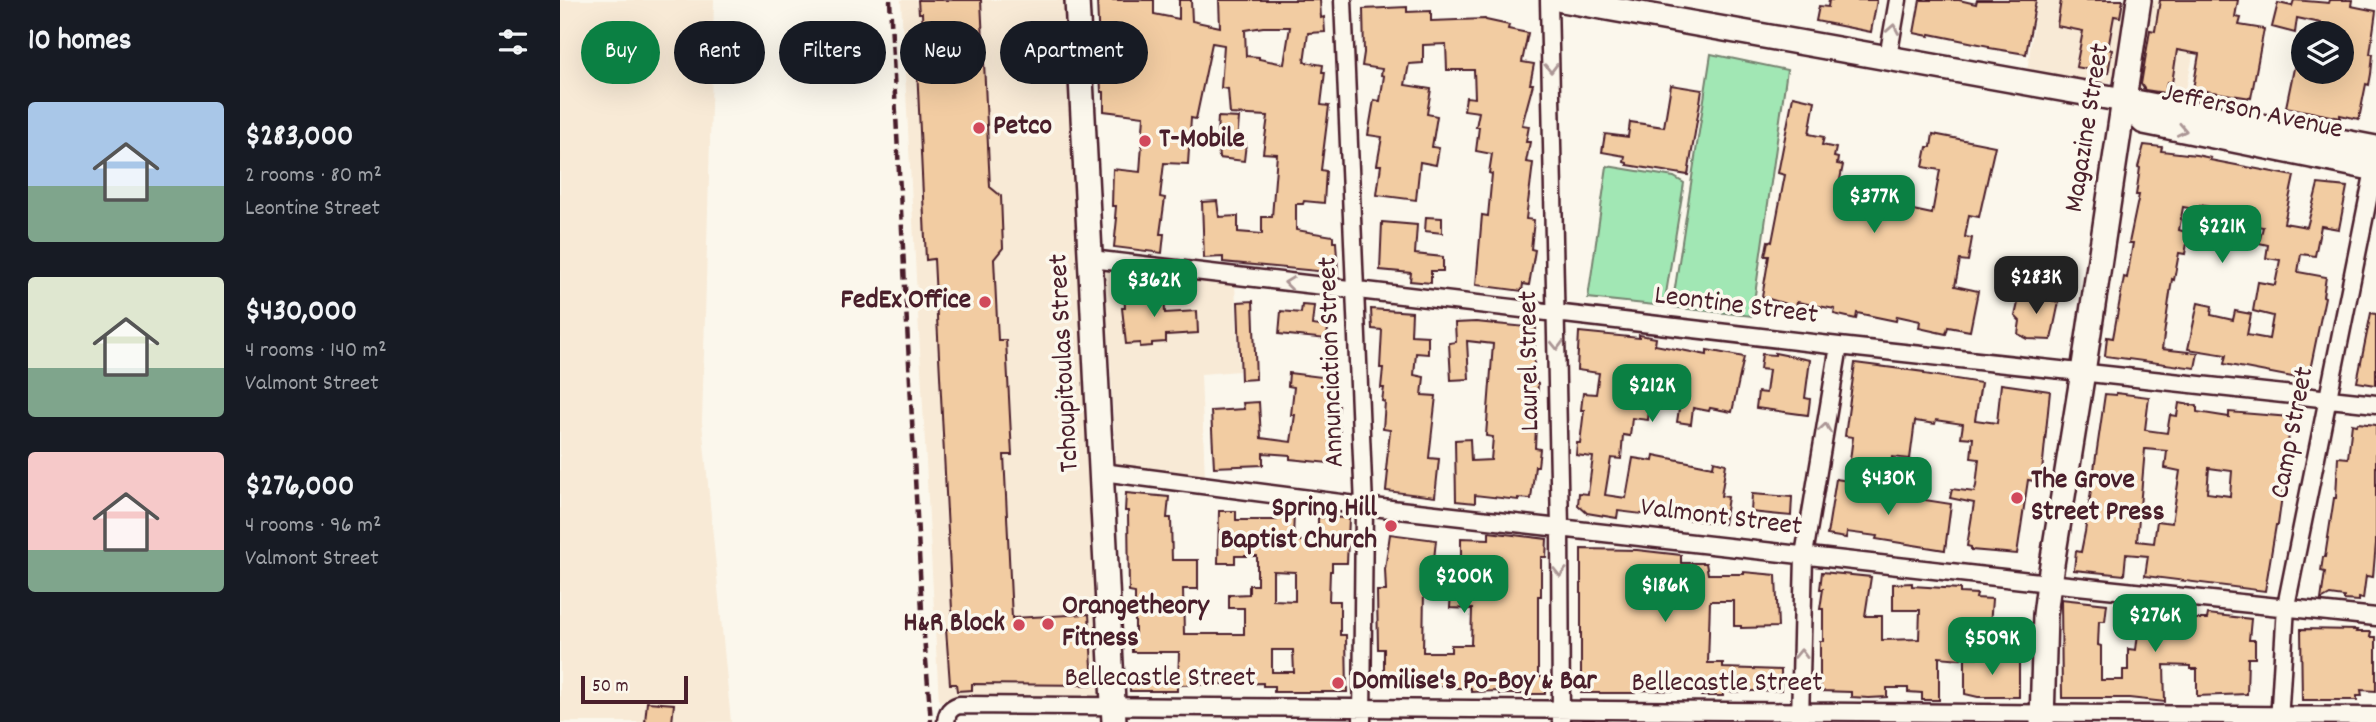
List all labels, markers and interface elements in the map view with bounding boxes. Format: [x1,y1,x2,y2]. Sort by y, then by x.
text: 10 homes [28,21,131,64]
chip: Buy [581,21,660,84]
chip: Rent [674,21,765,84]
chip: Filters [779,21,886,84]
chip: New [900,21,986,84]
chip: Apartment [1000,21,1148,84]
map controls [2291,21,2354,84]
button: layers [2291,21,2354,84]
icon: filters [494,23,532,61]
one-way arrow [1885,23,1900,35]
street label: Magazine Street [2056,41,2122,215]
one-way arrow [1543,63,1558,74]
street label: Jefferson Avenue [2158,74,2346,152]
place label: Petco [993,108,1052,148]
text: $283,000 [245,117,353,160]
marker: Petco [971,120,987,136]
place label: T-Mobile [1159,121,1245,161]
one-way arrow [2176,122,2188,137]
icon: home [84,130,168,214]
marker: T-Mobile [1137,133,1153,149]
text: 2 rooms · 80 m² [245,160,382,193]
pin: $377K [1825,176,1923,235]
text: $377K [1849,181,1899,214]
text: Leontine Street [245,193,380,226]
pin: $221K [2173,205,2271,265]
text: $221K [2198,211,2246,244]
street label: Tchoupitoulas Street [1040,253,1092,473]
street label: Annunciation Street [1309,256,1357,468]
pin: $283K [1987,256,2085,316]
pin: $362K [1105,260,1203,319]
text: $283K [2010,262,2062,295]
text: $362K [1127,265,1181,298]
one-way arrow [1283,275,1295,290]
street label: Leontine Street [1652,277,1820,337]
place label: FedEx Office [841,282,971,322]
street label: Laurel Street [1510,290,1552,432]
text: $430,000 [245,292,357,335]
marker: FedEx Office [977,294,993,310]
icon: home [84,305,168,389]
text: 4 rooms · 140 m² [245,335,387,368]
one-way arrow [1549,340,1565,350]
pin: $212K [1603,364,1701,424]
street label: Camp Street [2262,364,2326,502]
text: Valmont Street [245,368,379,401]
text: $212K [1628,370,1676,403]
one-way arrow [1817,422,1832,434]
pin: $430K [1839,458,1937,517]
place label: The Grove Street Press [2031,462,2165,534]
text: $430K [1861,463,1915,496]
text: $276,000 [245,467,354,510]
icon: home [84,480,168,564]
street label: Valmont Street [1638,489,1804,549]
place label: Spring Hill Baptist Church [1221,490,1377,562]
marker: The Grove Street Press [2009,490,2025,506]
text: 4 rooms · 96 m² [245,510,381,543]
marker: Spring Hill Baptist Church [1383,518,1399,534]
text: Valmont Street [245,543,379,576]
pin: $200K [1415,556,1513,615]
text: $200K [1435,561,1493,594]
pin: $186K [1616,564,1714,624]
one-way arrow [1552,567,1568,578]
text: $186K [1641,570,1689,603]
place label: Orangetheory Fitness [1062,588,1210,660]
pin: $276K [2106,594,2204,654]
text: $276K [2129,600,2181,633]
place label: H&R Block [903,605,1005,645]
marker: Orangetheory Fitness [1040,616,1056,632]
marker: H&R Block [1011,617,1027,633]
pin: $509K [1943,618,2041,677]
text: $509K [1964,623,2020,656]
one-way arrow [1793,648,1809,659]
street label: Bellecastle Street [1064,660,1256,700]
place label: Domilise's Po-Boy & Bar [1352,663,1597,703]
street label: Bellecastle Street [1631,665,1823,705]
scale bar [581,673,688,705]
text: 50 m [592,674,629,701]
marker: Domilise's Po-Boy & Bar [1330,675,1346,691]

